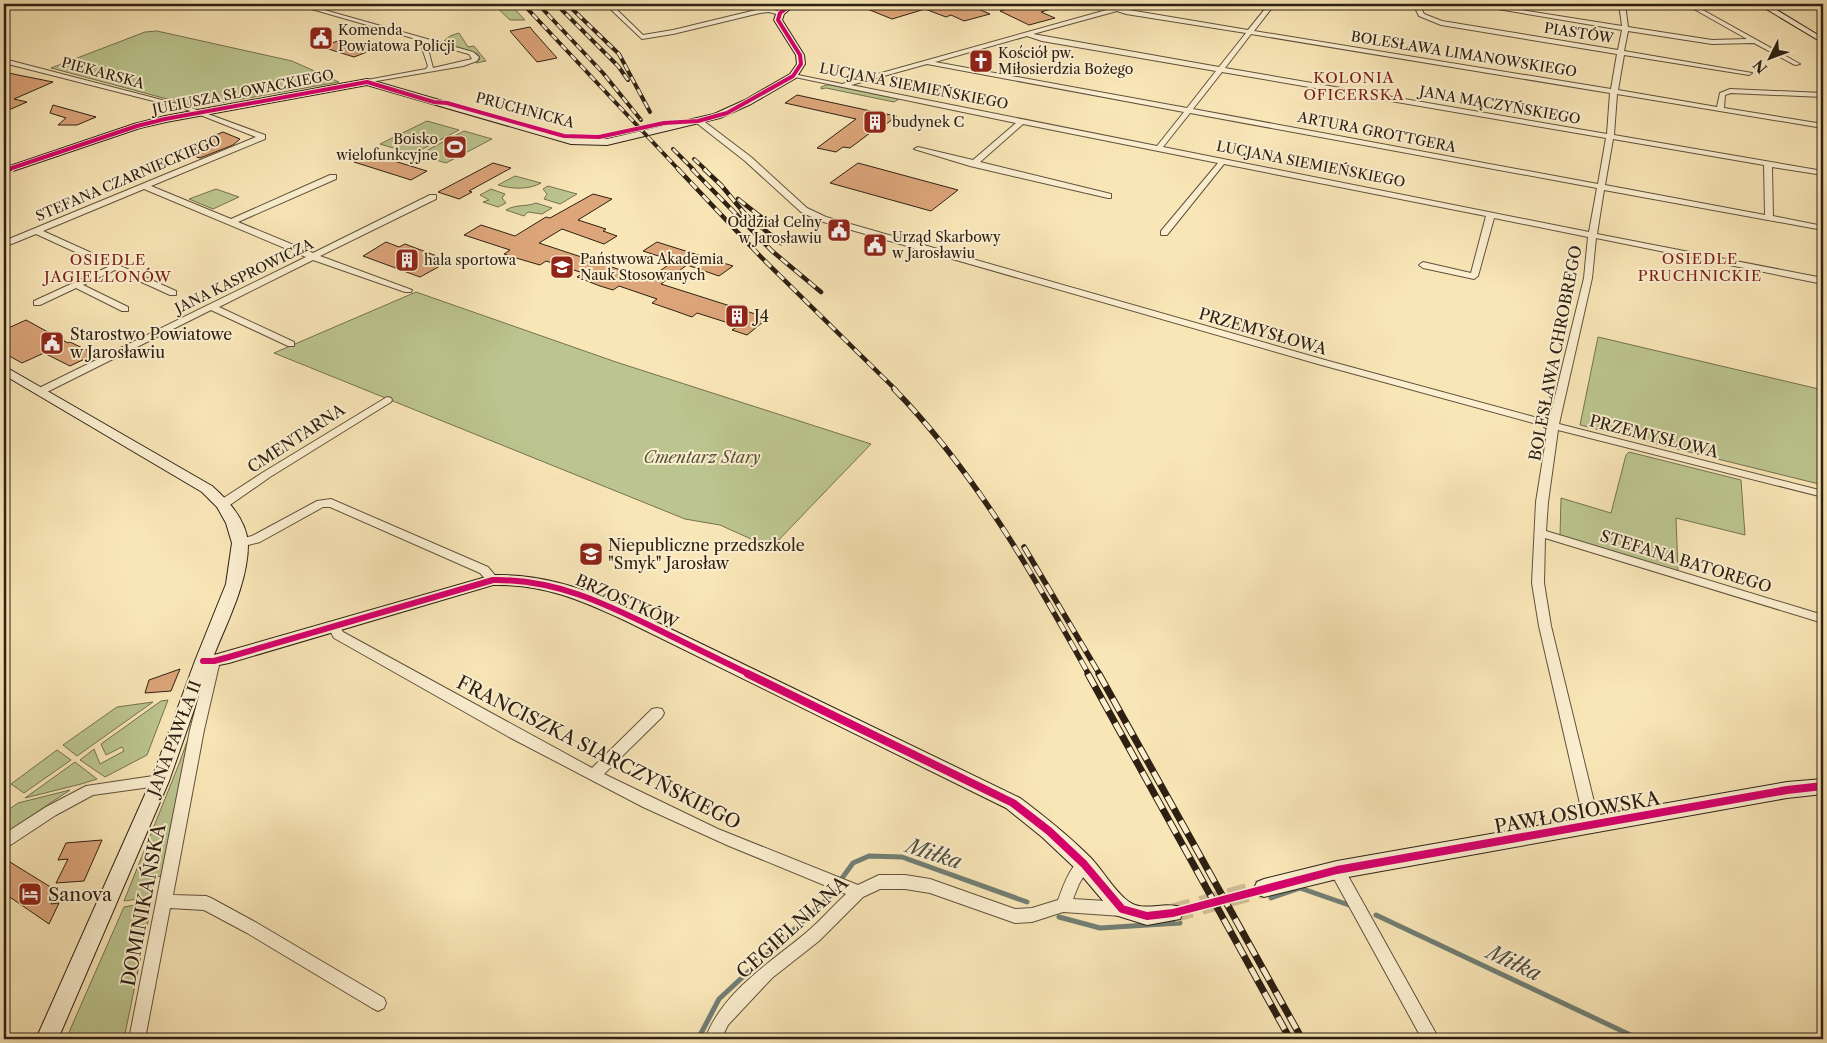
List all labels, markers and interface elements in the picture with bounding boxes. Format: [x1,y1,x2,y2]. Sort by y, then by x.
street label: PIASTÓW [1543,18,1616,47]
place label: Komenda Powiatowa Policji [338,21,455,55]
public building icon: Komenda Powiatowa Policji [308,25,334,51]
street label: BOLESŁAWA LIMANOWSKIEGO [1350,27,1578,81]
north arrow [1744,32,1794,82]
place label: Kościół pw. Miłosierdzia Bożego [998,44,1133,78]
church icon: Kościół pw. Miłosierdzia Bożego [968,48,994,74]
street label: PIEKARSKA [60,53,147,93]
text: N [1750,56,1771,77]
street label: LUCJANA SIEMIEŃSKIEGO [818,58,1010,113]
street label: JULIUSZA SŁOWACKIEGO [149,66,336,119]
district label: KOLONIA OFICERSKA [1303,68,1405,104]
street label: JANA MĄCZYŃSKIEGO [1416,81,1582,128]
street label: PRUCHNICKA [474,88,577,132]
street label: ARTURA GROTTGERA [1295,108,1458,156]
building icon: budynek C [862,109,888,135]
place label: budynek C [892,113,964,131]
place label: Boisko wielofunkcyjne [335,130,438,164]
street label: STEFANA CZARNIECKIEGO [33,131,223,225]
sports icon: Boisko wielofunkcyjne [442,134,468,160]
street label: LUCJANA SIEMIEŃSKIEGO [1215,136,1407,191]
place label: Oddział Celny w Jarosławiu [727,213,822,247]
public building icon: Oddział Celny w Jarosławiu [826,217,852,243]
place label: Urząd Skarbowy w Jarosławiu [891,228,1001,262]
public building icon: Urząd Skarbowy w Jarosławiu [862,232,888,258]
street label: JANA KASPROWICZA [170,234,317,318]
street label: BOLESŁAWA CHROBREGO [1524,244,1586,462]
building icon: hala sportowa [394,247,420,273]
district label: OSIEDLE PRUCHNICKIE [1638,249,1762,285]
district label: OSIEDLE JAGIELLONÓW [42,250,172,286]
place label: Państwowa Akademia Nauk Stosowanych [580,250,724,284]
place label: hala sportowa [424,251,517,269]
school or university icon: Państwowa Akademia Nauk Stosowanych [549,254,575,280]
building icon: J4 [724,303,750,329]
street label: PRZEMYSŁOWA [1197,303,1330,359]
place label: J4 [751,306,769,326]
place label: Starostwo Powiatowe w Jarosławiu [69,324,232,362]
public building icon: Starostwo Powiatowe w Jarosławiu [39,330,65,356]
street label: CMENTARNA [244,398,349,477]
street label: PRZEMYSŁOWA [1587,410,1722,462]
park label: Cmentarz Stary [643,447,761,467]
street label: STEFANA BATOREGO [1598,525,1774,597]
place label: Niepubliczne przedszkole "Smyk" Jarosław [608,535,805,573]
school or university icon: Niepubliczne przedszkole "Smyk" Jarosław [578,541,604,567]
street label: BRZOSTKÓW [572,569,682,633]
street label: FRANCISZKA SIARCZYŃSKIEGO [453,671,745,834]
street label: JANA PAWŁA II [142,677,205,801]
street label: PAWŁOSIOWSKA [1493,786,1662,838]
street label: DOMINIKAŃSKA [116,821,171,988]
water label: Miłka [900,832,966,874]
street label: CEGIELNIANA [732,871,854,984]
hotel icon: Sanova [17,881,43,907]
place label: Sanova [48,883,112,906]
water label: Miłka [1480,938,1546,986]

